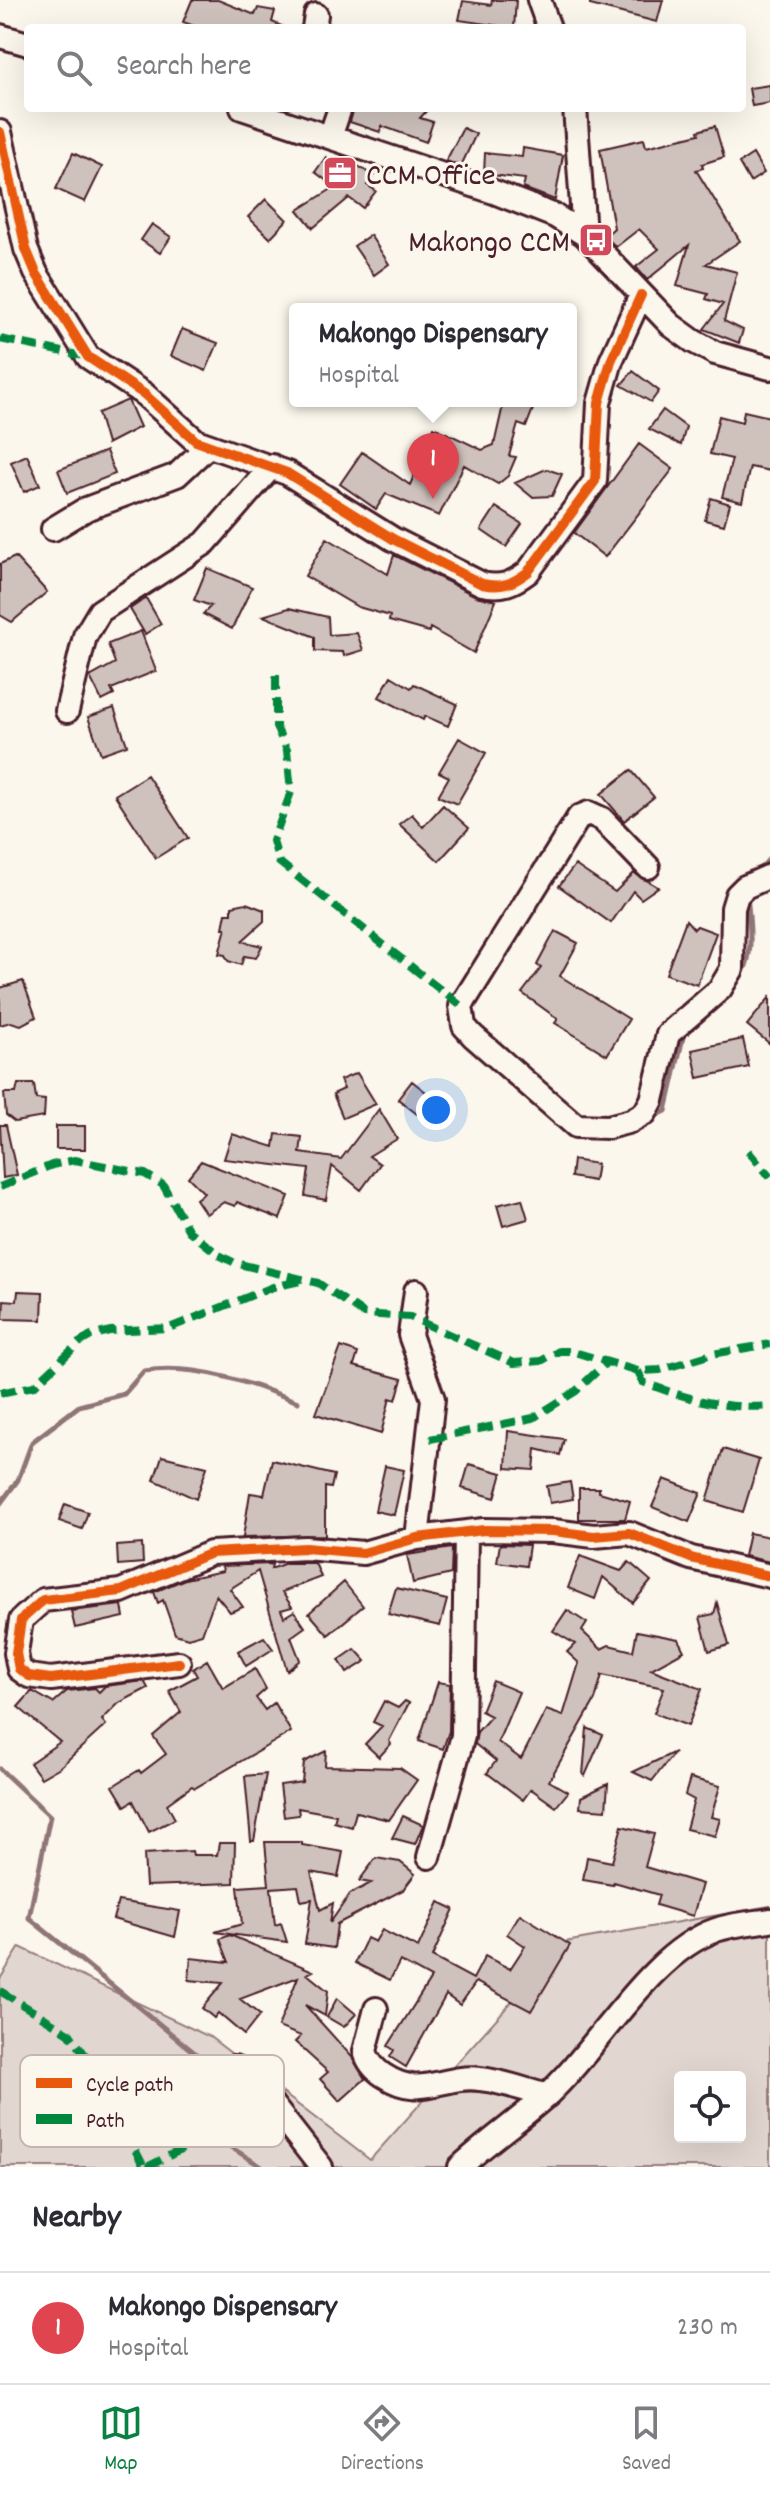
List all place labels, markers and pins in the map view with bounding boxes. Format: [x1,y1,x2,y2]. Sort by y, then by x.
office icon: CCM Office [321,154,359,192]
place label: CCM Office [366,155,496,201]
bus stop icon: Makongo CCM [577,221,615,259]
place label: Makongo CCM [408,222,570,268]
pin: 1 [407,433,459,499]

